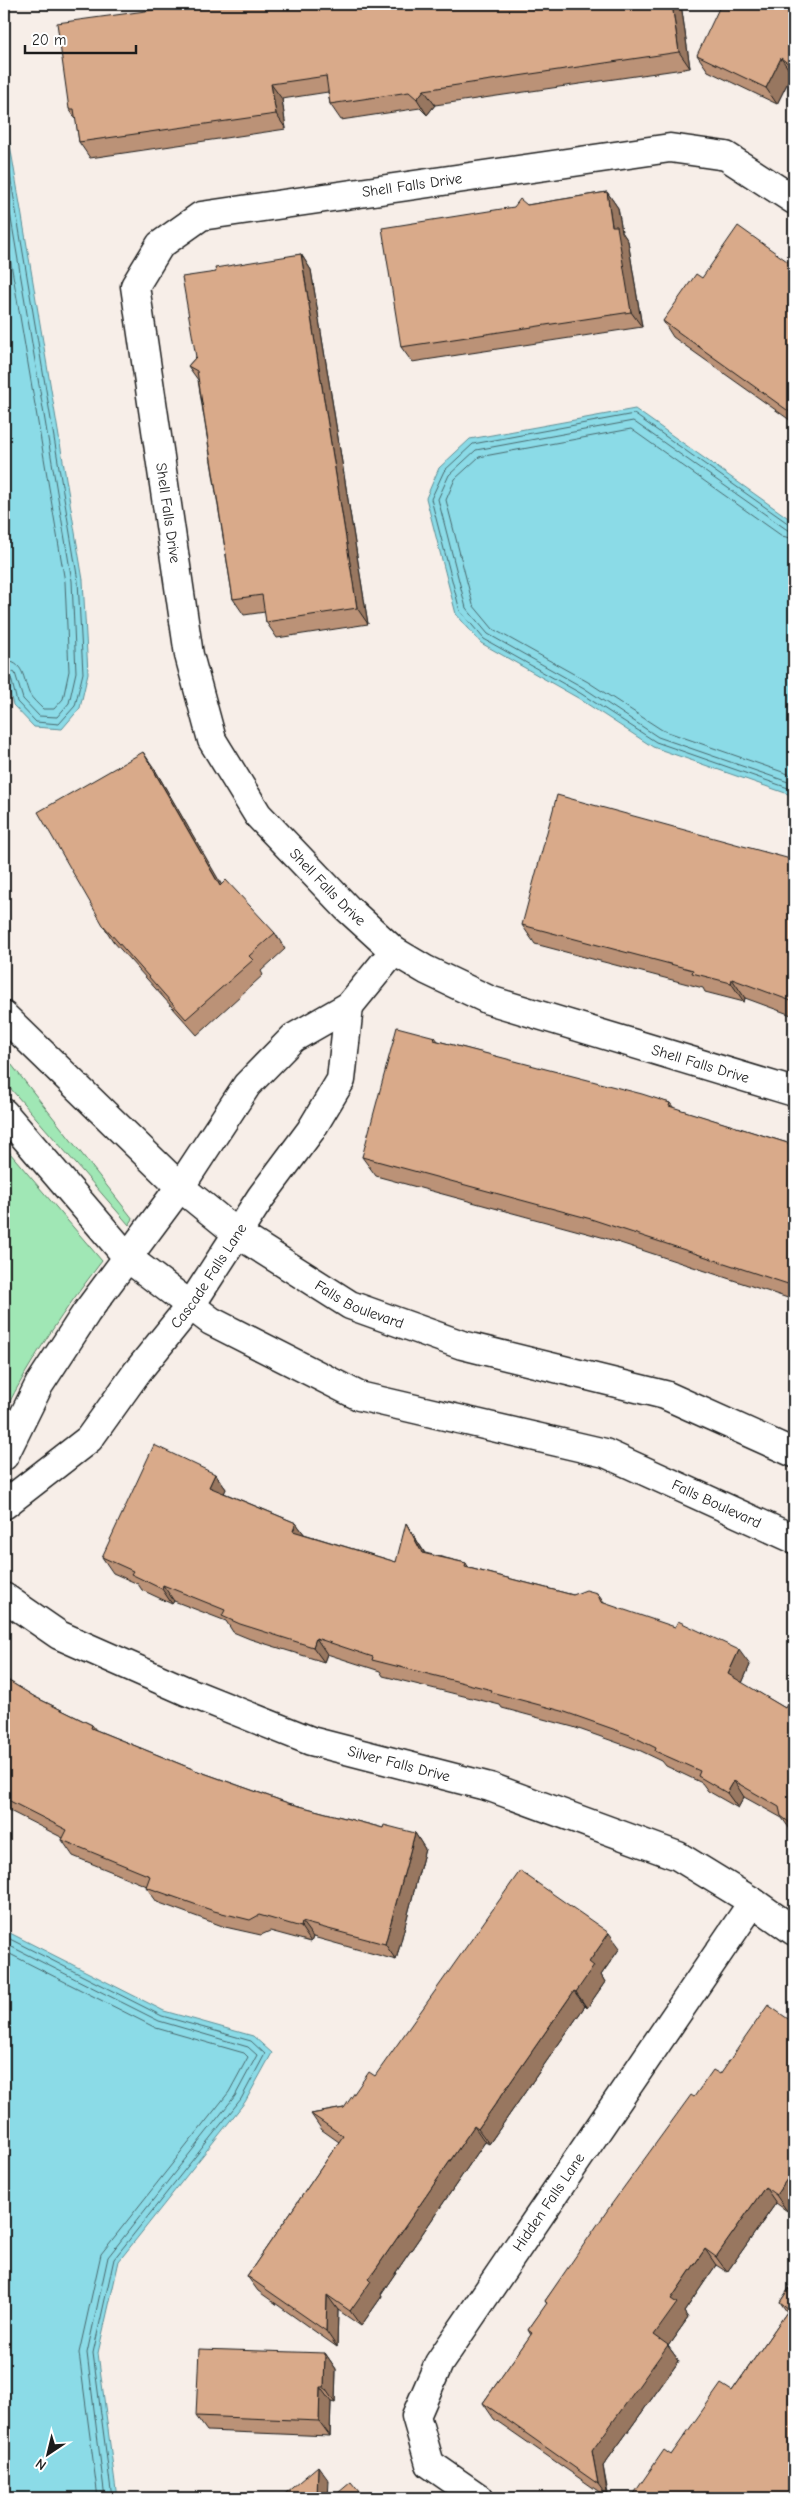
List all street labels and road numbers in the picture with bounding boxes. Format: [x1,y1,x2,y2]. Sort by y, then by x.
street label: Shell Falls Drive [361,169,464,201]
street label: Shell Falls Drive [152,462,185,565]
street label: Shell Falls Drive [286,845,370,930]
street label: Shell Falls Drive [649,1041,752,1087]
street label: Cascade Falls Lane [167,1220,251,1332]
street label: Falls Boulevard [312,1276,406,1332]
street label: Falls Boulevard [669,1476,764,1532]
street label: Silver Falls Drive [346,1742,453,1786]
street label: Hidden Falls Lane [509,2149,589,2255]

